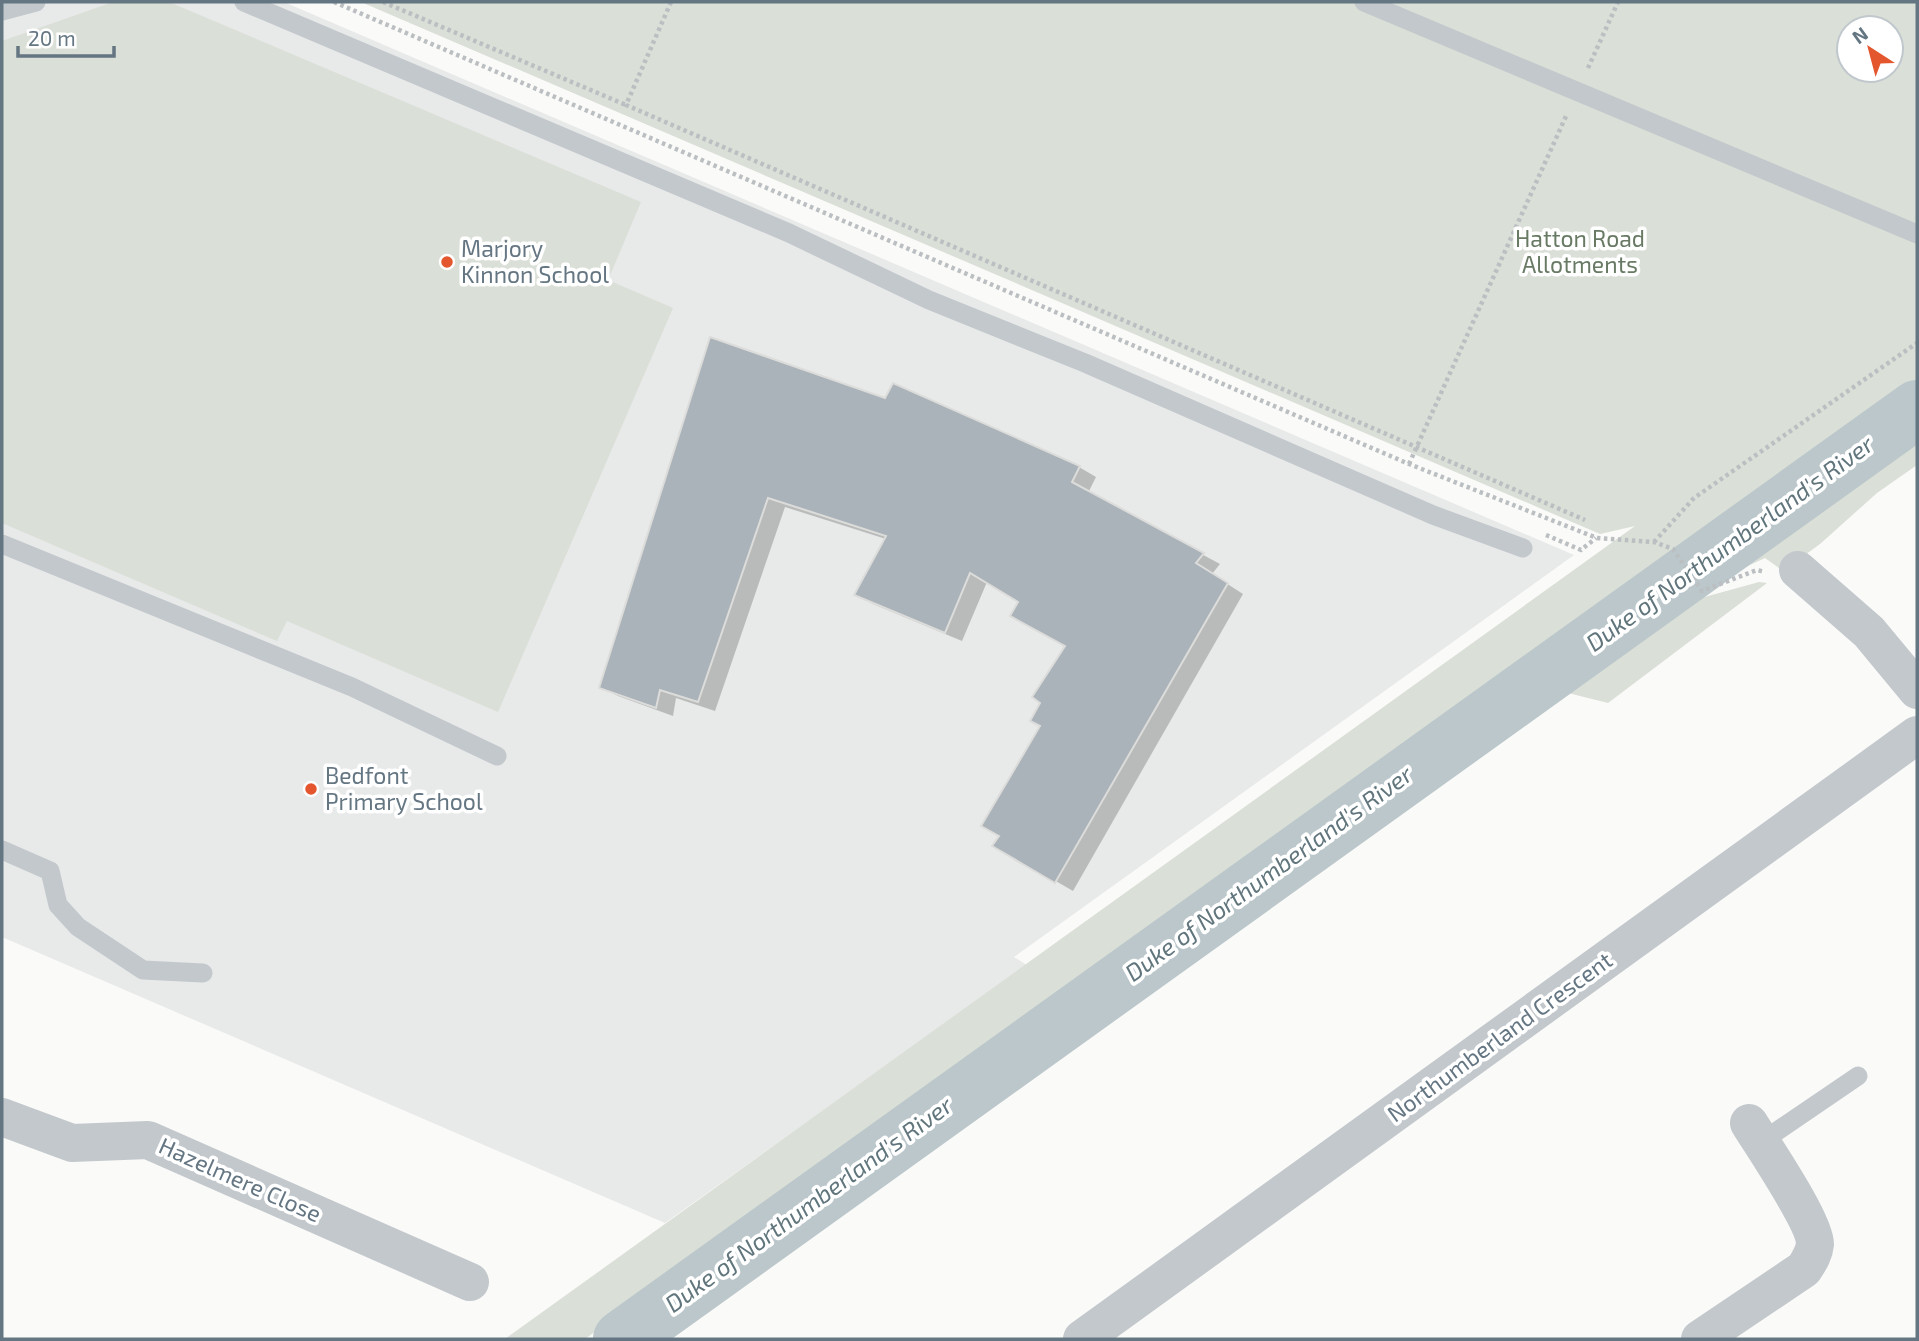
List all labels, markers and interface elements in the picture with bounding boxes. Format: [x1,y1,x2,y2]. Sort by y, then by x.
scale bar [18,14,114,58]
north arrow [1835,14,1905,84]
text: N [1847,22,1872,48]
text: 20 m [28,25,76,50]
park label: Hatton Road Allotments [1515,224,1645,278]
place label: Marjory Kinnon School [461,234,609,288]
marker: Marjory Kinnon School [439,254,455,270]
water label: Duke of Northumberland's River [1580,429,1879,657]
water label: Duke of Northumberland's River [1119,759,1418,987]
place label: Bedfont Primary School [325,761,483,815]
marker: Bedfont Primary School [303,781,319,797]
street label: Northumberland Crescent [1381,945,1618,1127]
water label: Duke of Northumberland's River [659,1090,958,1318]
street label: Hazelmere Close [155,1131,326,1227]

